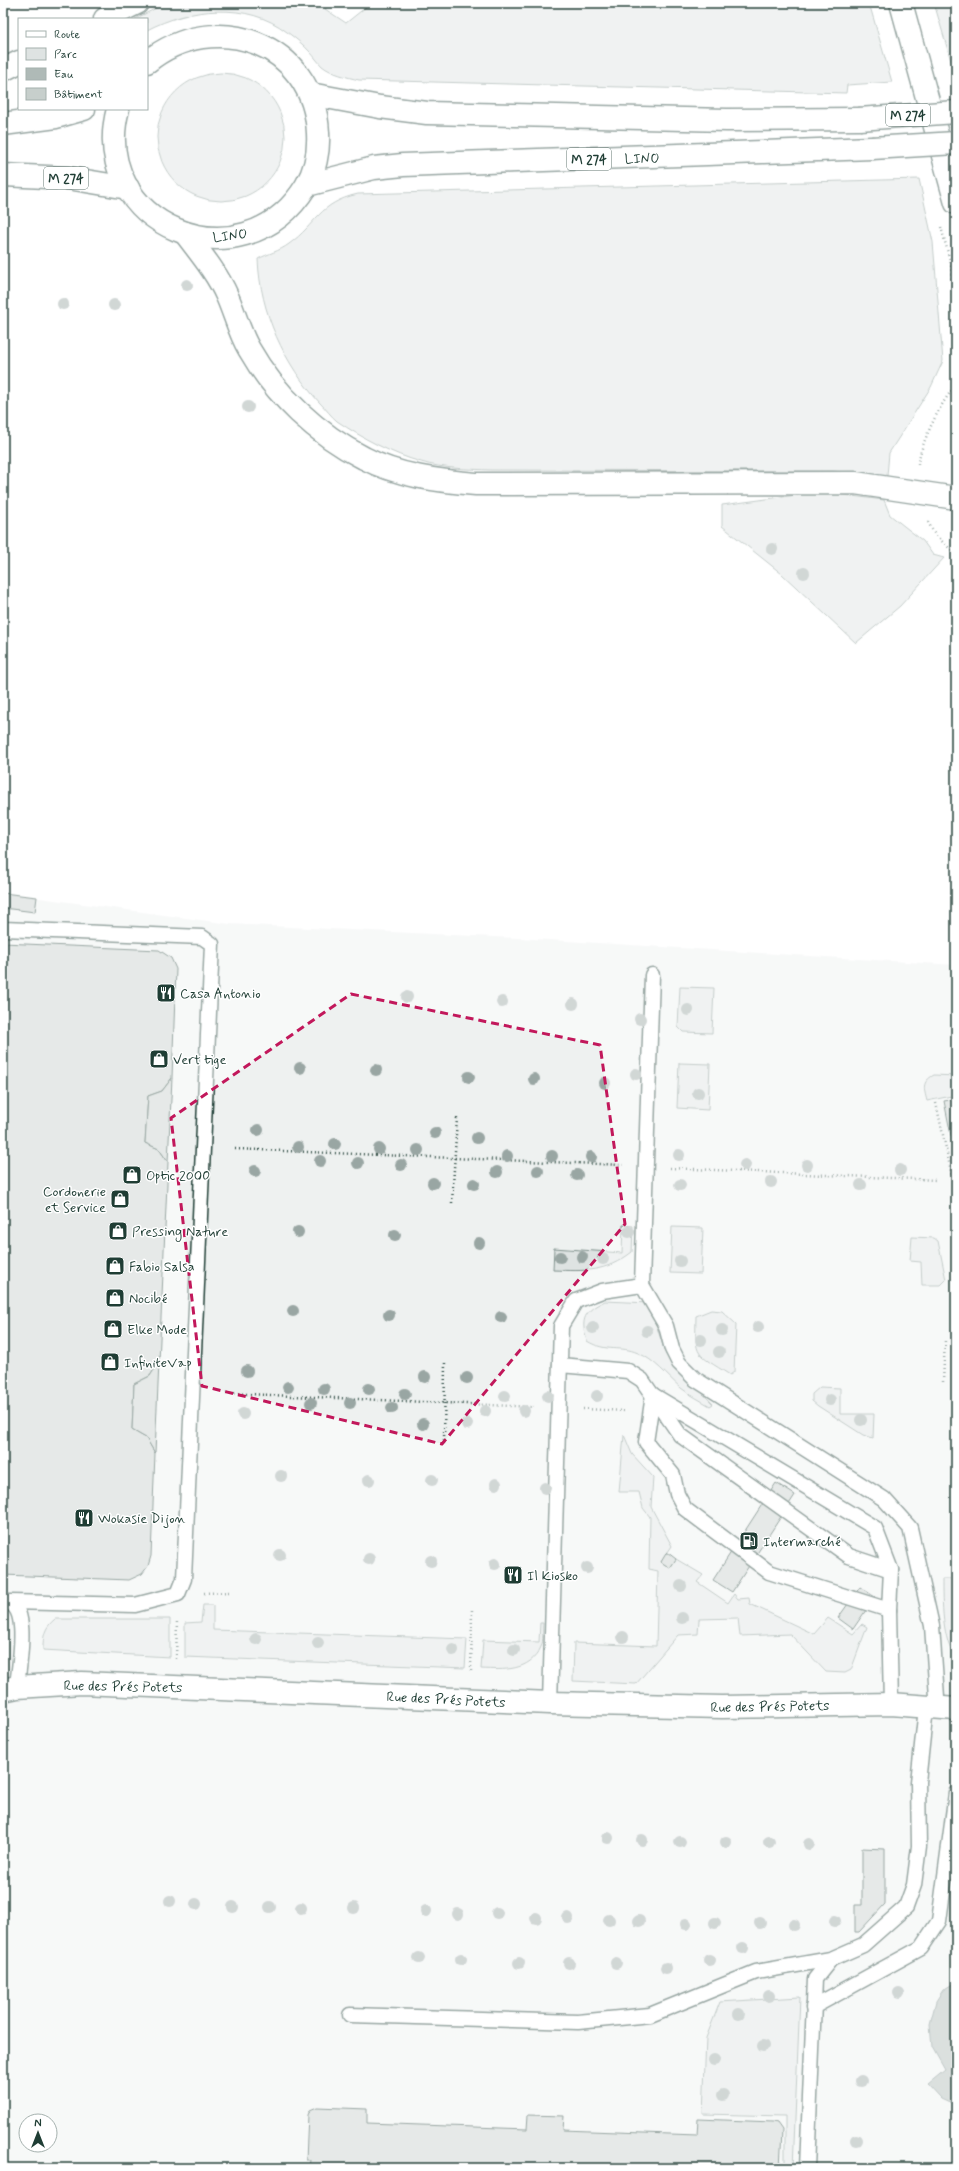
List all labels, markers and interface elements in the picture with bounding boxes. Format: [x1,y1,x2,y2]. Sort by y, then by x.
legend [18,18,148,110]
text: Route [54,27,80,43]
text: Parc [54,47,77,63]
text: Eau [54,67,74,83]
text: Bâtiment [54,87,103,103]
road number: M 274 [886,104,930,126]
road number: M 274 [567,148,611,170]
street label: LINO [624,149,660,169]
road number: M 274 [44,167,88,189]
street label: LINO [212,225,249,247]
restaurant icon: Casa Antonio [155,982,177,1004]
place label: Casa Antonio [180,985,261,1003]
shop icon: Vert tige [148,1048,170,1070]
place label: Vert tige [173,1051,226,1069]
shop icon: Optic 2000 [121,1164,143,1186]
place label: Optic 2000 [146,1167,210,1185]
place label: Cordonerie et Service [43,1183,106,1217]
shop icon: Cordonerie et Service [109,1188,131,1210]
shop icon: Pressing Nature [107,1220,129,1242]
place label: Pressing Nature [132,1223,228,1242]
shop icon: Fabio Salsa [104,1255,126,1277]
place label: Fabio Salsa [129,1258,195,1276]
shop icon: Nocibé [104,1287,126,1309]
place label: Nocibé [129,1290,167,1308]
shop icon: Elke Mode [102,1318,124,1340]
place label: Elke Mode [127,1321,187,1339]
shop icon: InfiniteVap [99,1351,121,1373]
place label: InfiniteVap [124,1354,192,1372]
restaurant icon: Wokasie Dijon [73,1507,95,1529]
place label: Wokasie Dijon [98,1510,186,1528]
fuel station icon: Intermarché [738,1530,760,1552]
place label: Intermarché [763,1533,841,1551]
restaurant icon: Il Kiosko [502,1564,524,1586]
place label: Il Kiosko [527,1567,578,1585]
street label: Rue des Prés Potets [63,1677,183,1697]
street label: Rue des Prés Potets [386,1688,506,1712]
street label: Rue des Prés Potets [710,1697,830,1717]
north arrow [18,2113,58,2153]
text: N [34,2117,42,2131]

